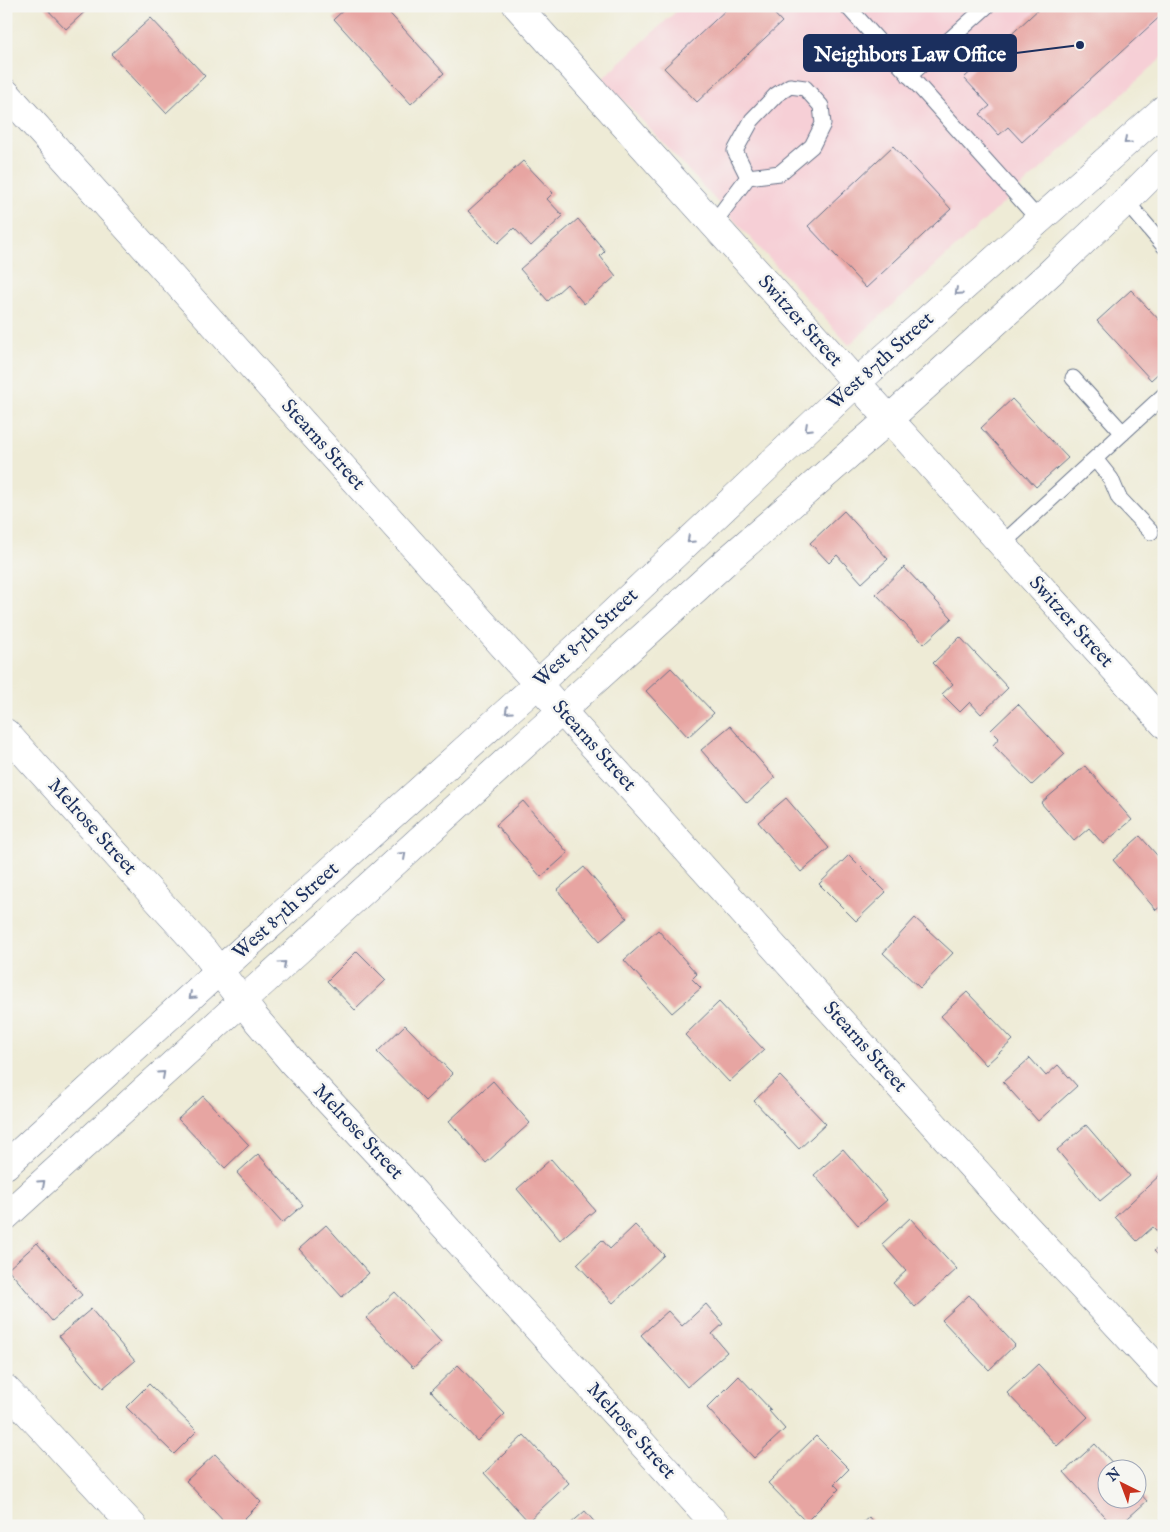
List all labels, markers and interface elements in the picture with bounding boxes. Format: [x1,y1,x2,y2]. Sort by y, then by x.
callout: Neighbors Law Office [804,35,1016,71]
text: Neighbors Law Office [813,42,1006,69]
one-way arrow [1124,135,1133,144]
street label: Switzer Street [752,270,848,372]
one-way arrow [954,287,963,296]
street label: West 87th Street [823,307,939,415]
street label: Stearns Street [276,394,371,496]
one-way arrow [805,422,814,431]
one-way arrow [687,534,696,543]
street label: Switzer Street [1023,571,1119,673]
street label: West 87th Street [528,583,644,693]
street label: Stearns Street [547,695,642,797]
one-way arrow [504,705,513,714]
street label: Melrose Street [42,773,142,881]
one-way arrow [397,852,406,861]
street label: West 87th Street [228,857,344,965]
one-way arrow [277,961,286,970]
one-way arrow [188,990,197,999]
street label: Stearns Street [818,996,913,1098]
one-way arrow [157,1070,166,1079]
street label: Melrose Street [307,1079,409,1185]
one-way arrow [37,1180,46,1189]
street label: Melrose Street [581,1377,681,1485]
north arrow [1098,1460,1148,1510]
text: N [1103,1464,1124,1486]

